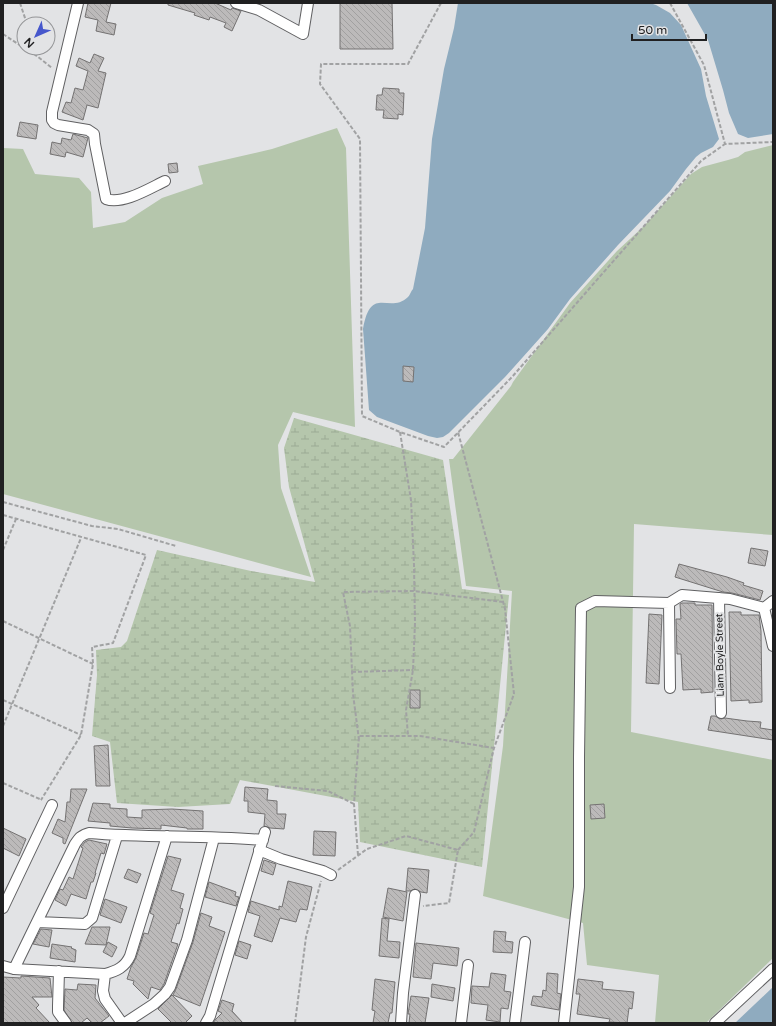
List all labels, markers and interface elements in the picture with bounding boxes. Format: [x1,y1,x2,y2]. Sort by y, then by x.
north arrow [16,16,56,56]
scale bar [632,16,706,42]
text: 50 m [638,23,667,37]
text: N [22,35,37,50]
street label: Liam Boyle Street [713,613,727,697]

